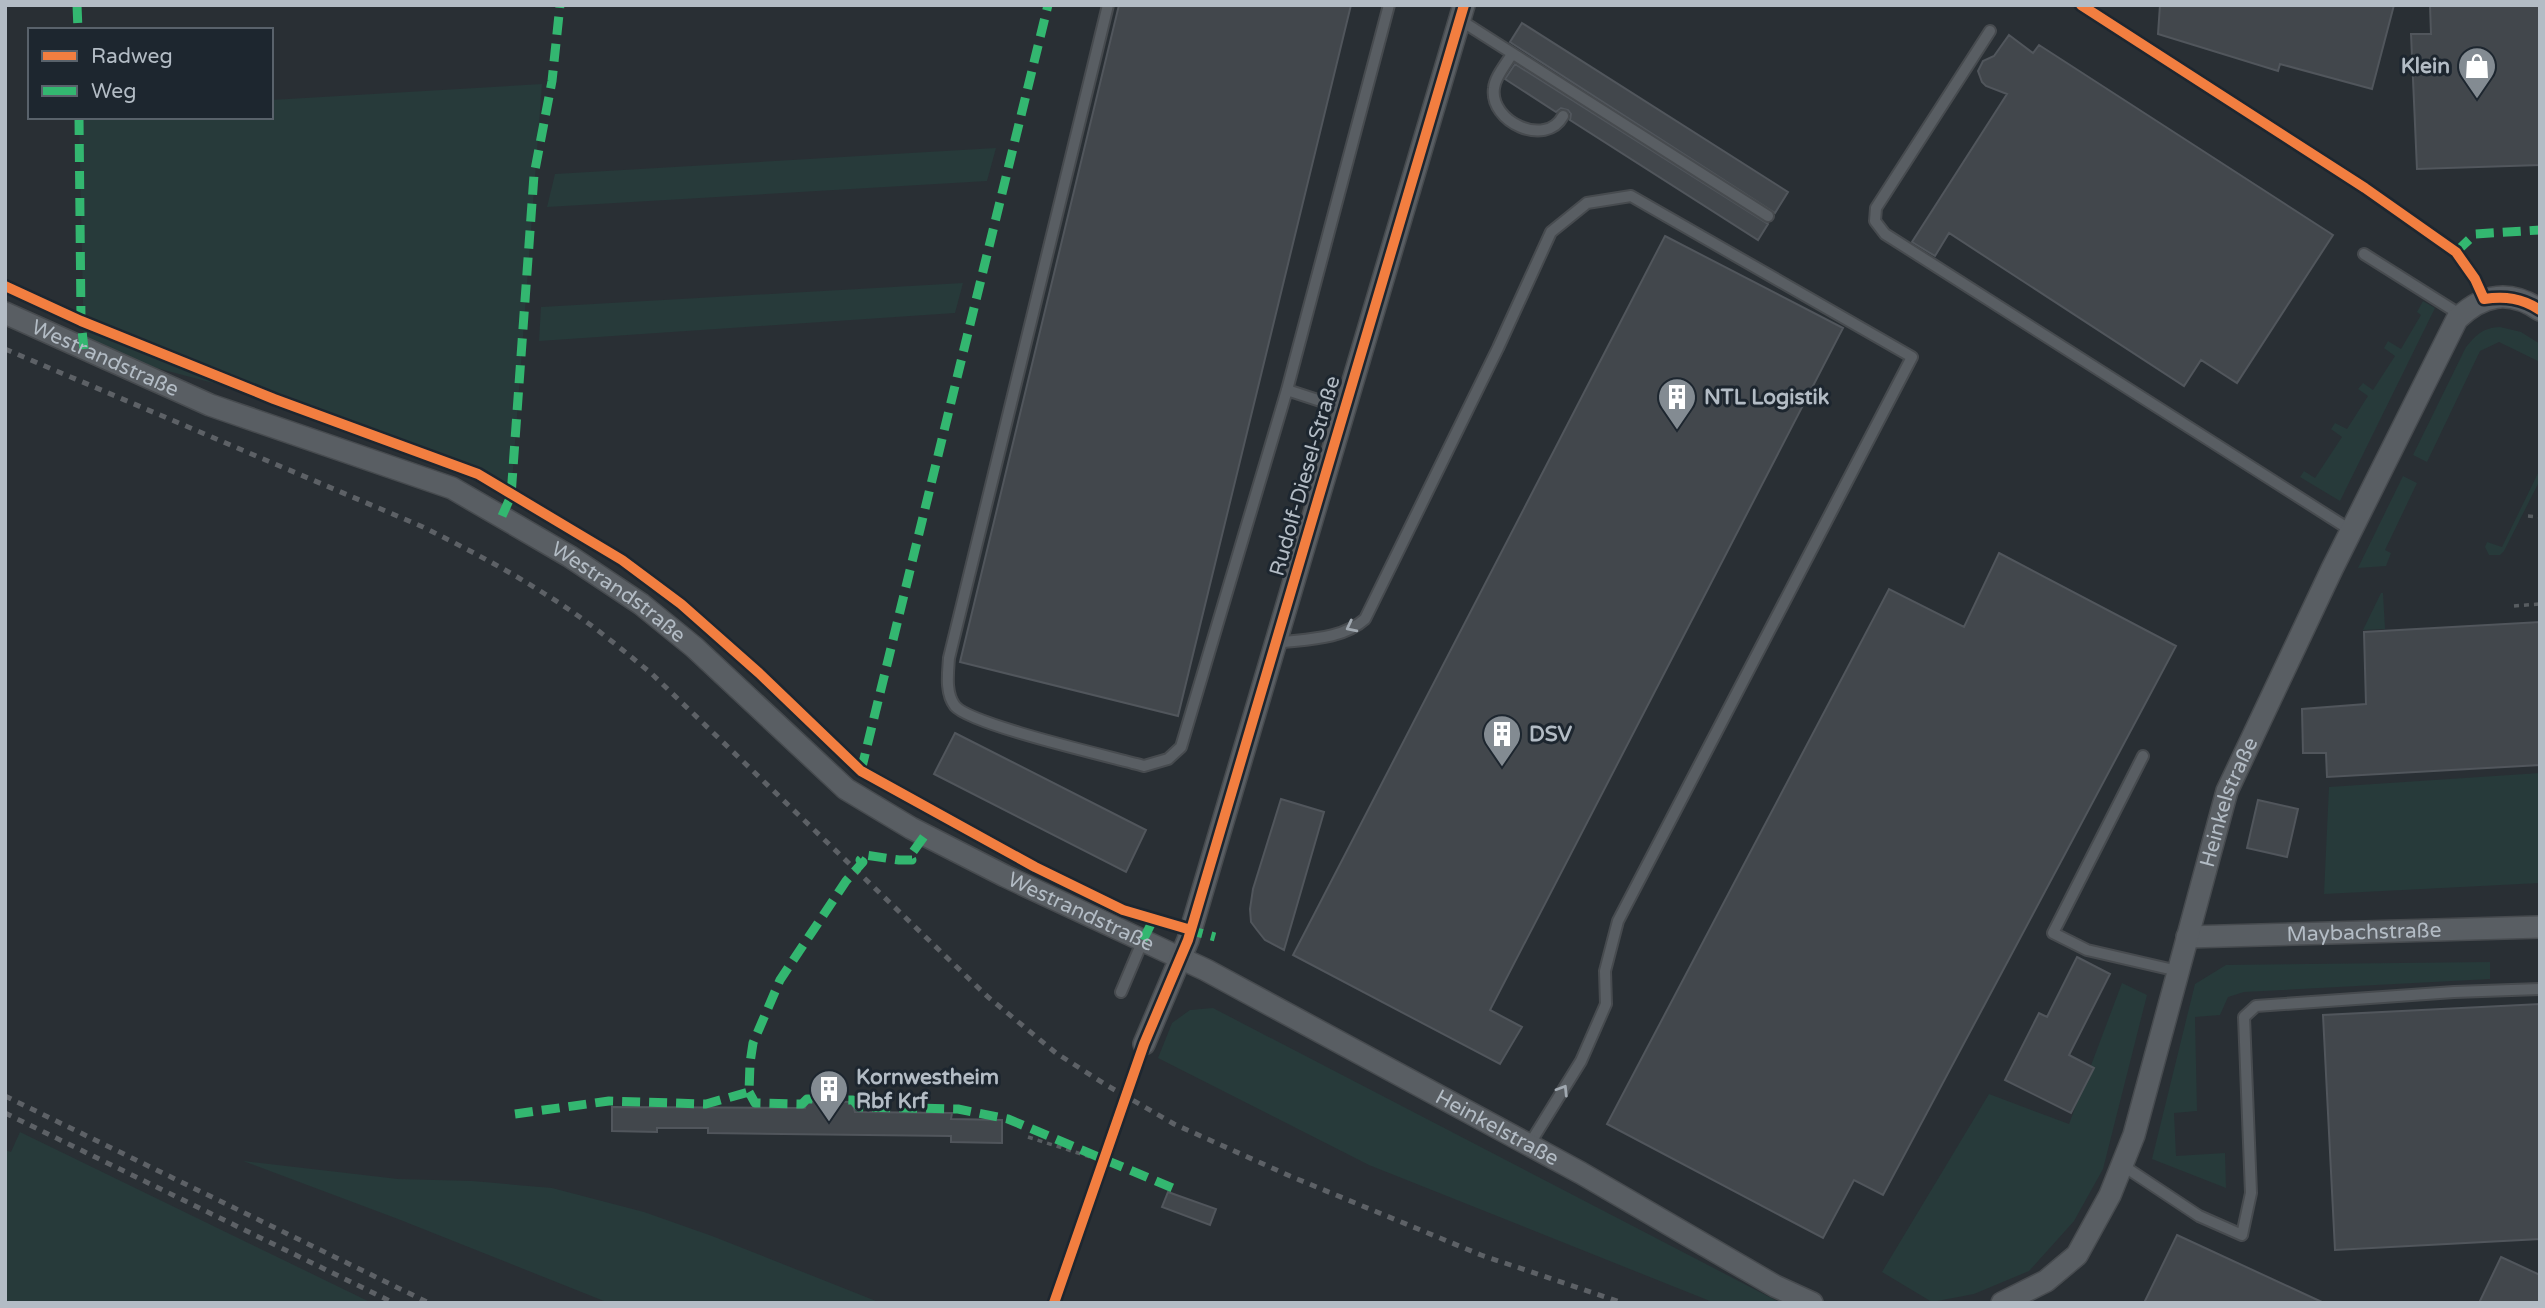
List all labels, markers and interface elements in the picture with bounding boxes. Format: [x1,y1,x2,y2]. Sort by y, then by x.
legend [28,28,273,119]
text: Radweg [91,44,173,69]
shop icon: Klein [2456,45,2498,100]
place label: Klein [2401,54,2450,79]
text: Weg [91,79,136,104]
street label: Westrandstraße [28,314,183,402]
street label: Rudolf-Diesel-Straße [1264,373,1346,579]
building icon: NTL Logistik [1656,376,1698,431]
place label: NTL Logistik [1704,385,1830,410]
street label: Westrandstraße [547,536,691,648]
one-way arrow [1345,619,1358,632]
building icon: DSV [1481,713,1523,768]
place label: DSV [1529,722,1573,747]
street label: Heinkelstraße [2194,733,2263,870]
street label: Westrandstraße [1004,867,1158,957]
street label: Maybachstraße [2286,917,2442,947]
place label: Kornwestheim Rbf Krf [856,1065,999,1114]
building icon: Kornwestheim Rbf Krf [808,1068,850,1123]
street label: Heinkelstraße [1431,1084,1563,1171]
one-way arrow [1554,1085,1567,1098]

